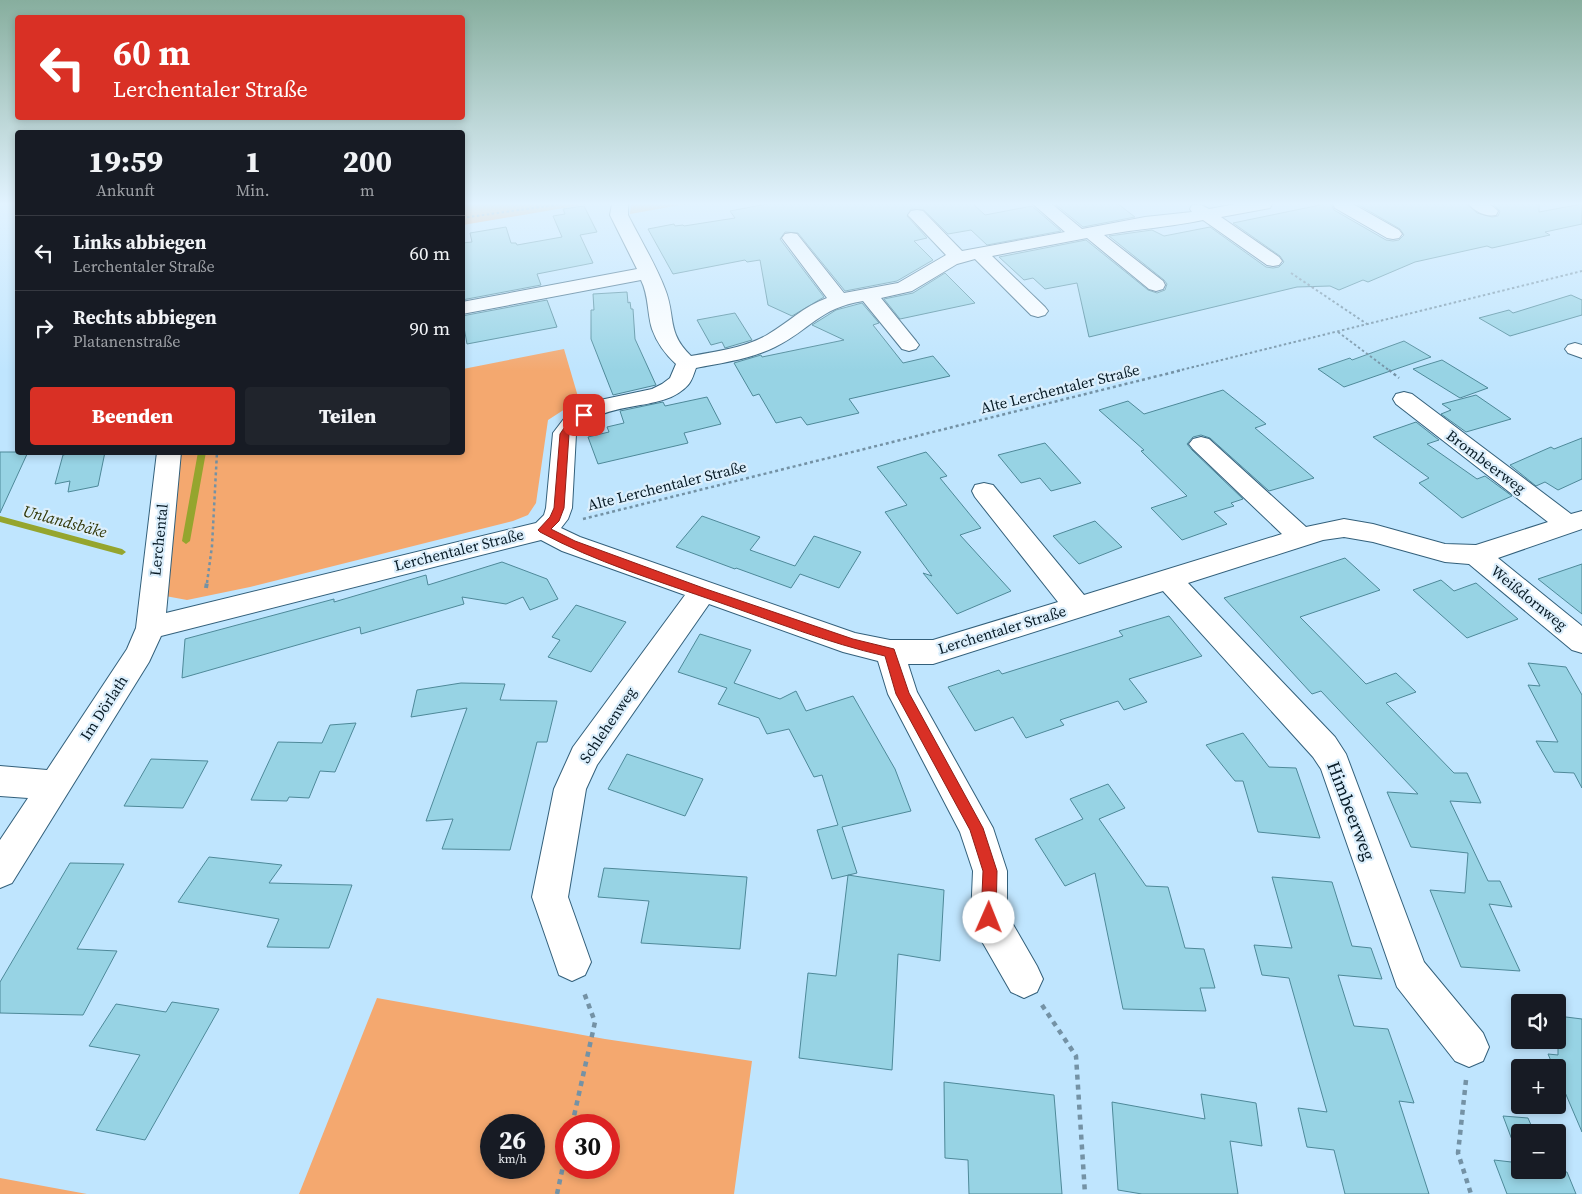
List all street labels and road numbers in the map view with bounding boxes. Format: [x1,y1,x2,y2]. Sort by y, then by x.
street label: Alte Lerchentaler Straße [978,358,1142,418]
street label: Brombeerweg [1442,425,1530,499]
street label: Alte Lerchentaler Straße [585,455,749,515]
street label: Lerchental [144,502,173,577]
street label: Lerchentaler Straße [392,523,526,576]
street label: Weißdornweg [1487,560,1572,635]
street label: Lerchentaler Straße [935,600,1069,659]
street label: Im Dörlath [75,671,132,744]
street label: Schlehenweg [574,682,641,767]
street label: Himbeerweg [1321,758,1382,864]

